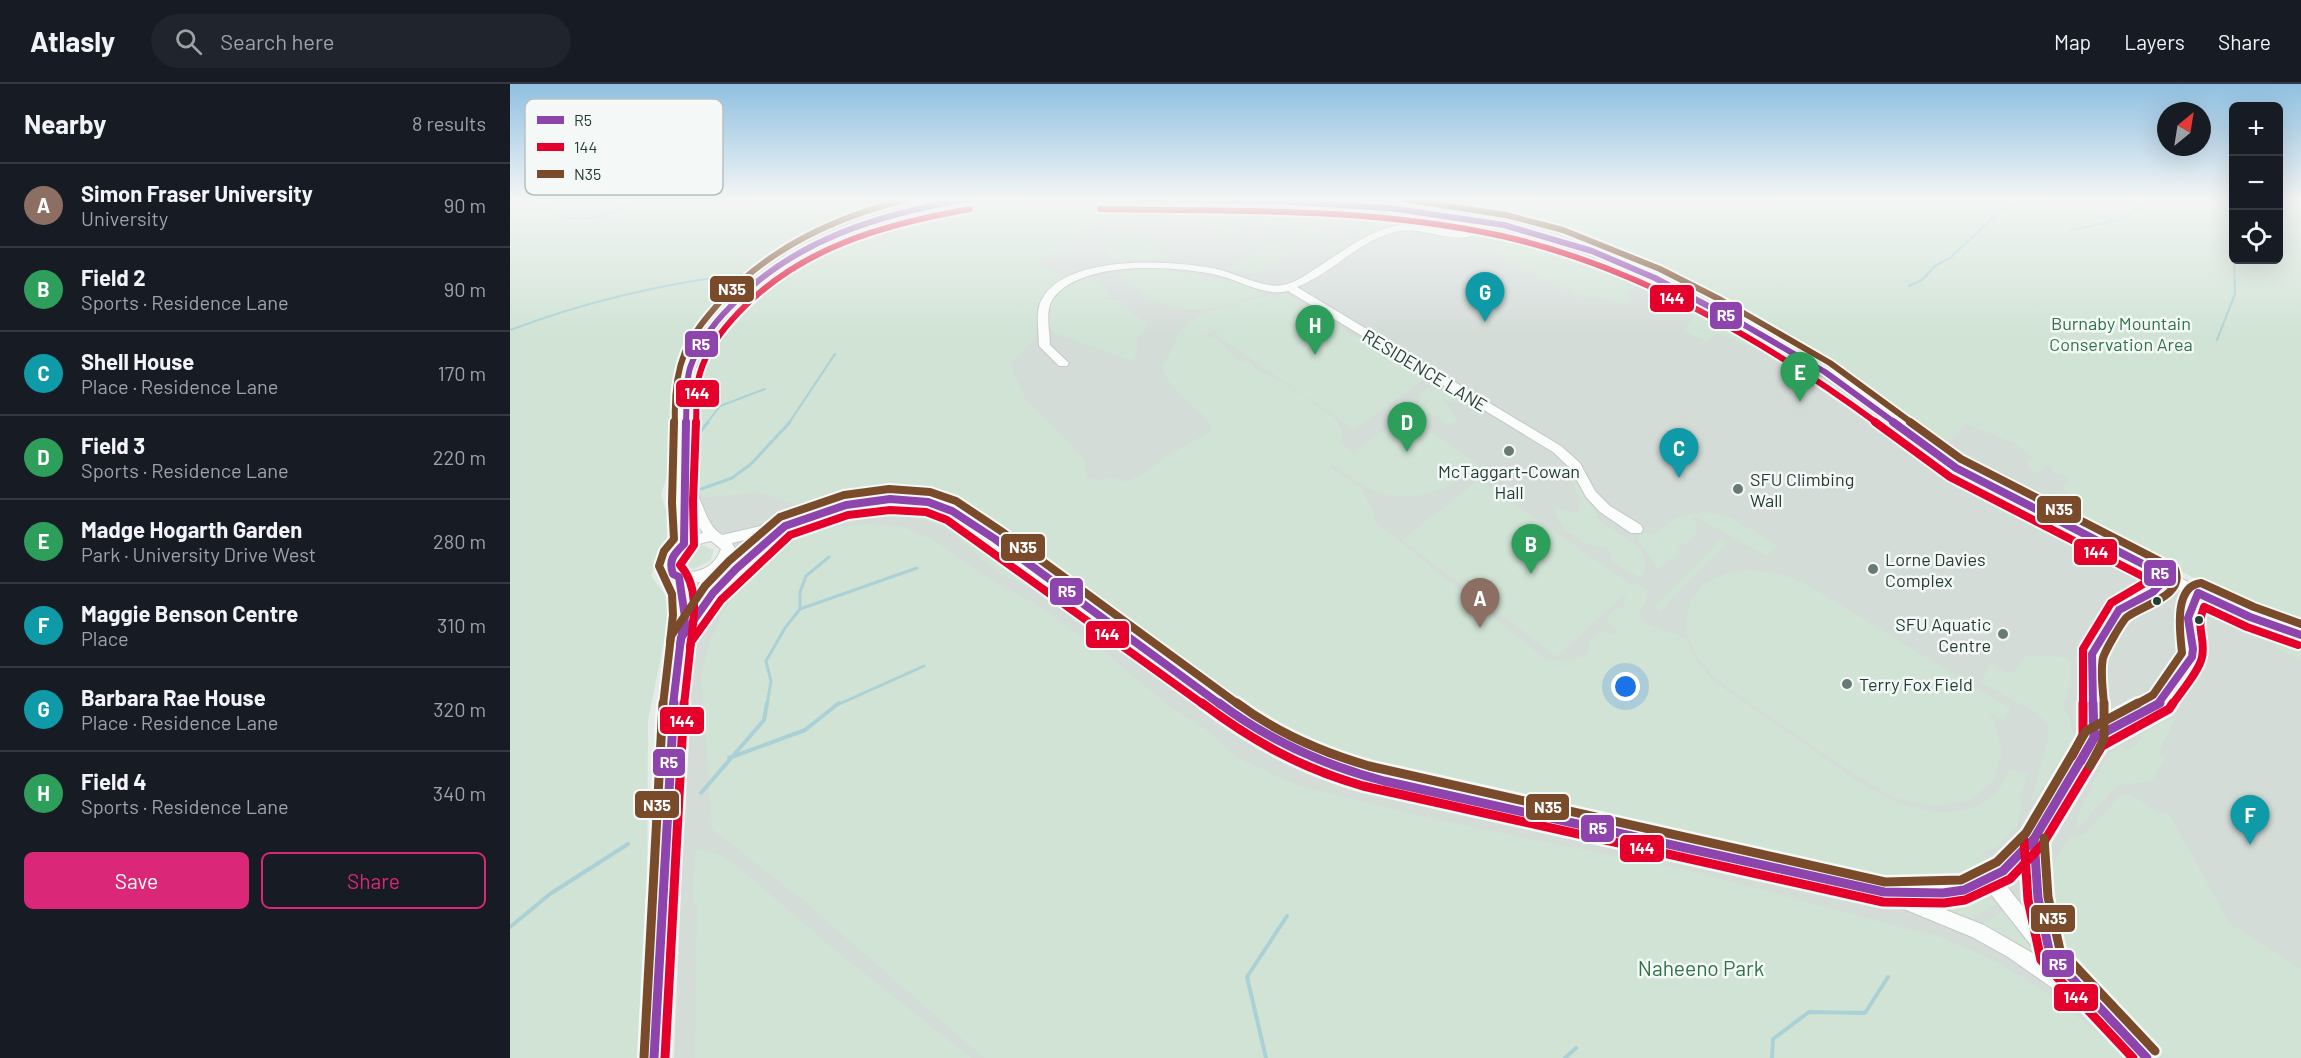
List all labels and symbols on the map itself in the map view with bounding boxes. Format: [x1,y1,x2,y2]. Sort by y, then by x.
legend [525,99,723,195]
north arrow [2157,102,2211,156]
text: R5 [574,110,592,129]
text: 144 [574,137,597,156]
text: N35 [574,164,601,183]
pin: G [1466,272,1504,322]
line badge: N35 [709,275,755,303]
text: N35 [718,279,746,298]
line badge: 144 [1649,284,1695,313]
text: 144 [1659,288,1685,307]
line badge: R5 [1709,301,1743,330]
text: R5 [1717,305,1736,324]
pin: H [1296,306,1334,355]
park label: Burnaby Mountain Conservation Area [2049,312,2193,355]
street label: RESIDENCE LANE [1359,324,1491,416]
line badge: R5 [684,330,719,358]
text: R5 [692,334,711,353]
pin: E [1780,352,1820,402]
line badge: 144 [675,379,720,408]
text: 144 [684,383,710,402]
pin: D [1388,402,1426,452]
pin: C [1660,428,1698,478]
marker: McTaggart-Cowan Hall [1502,444,1516,458]
place label: McTaggart-Cowan Hall [1438,460,1580,503]
place label: SFU Climbing Wall [1750,468,1854,511]
marker: SFU Climbing Wall [1731,482,1745,496]
line badge: N35 [2036,495,2082,524]
text: N35 [2045,499,2073,518]
pin: B [1512,524,1550,574]
line badge: N35 [1000,533,1046,562]
text: N35 [1009,537,1037,556]
line badge: 144 [2073,538,2118,566]
text: 144 [2083,542,2109,561]
place label: Lorne Davies Complex [1885,548,1986,591]
line badge: R5 [2143,559,2177,587]
marker: Lorne Davies Complex [1866,562,1880,576]
text: R5 [2151,563,2170,582]
line badge: R5 [1049,577,1084,606]
pin: A [1460,578,1500,628]
text: R5 [1058,581,1077,600]
unlabelled marker [2151,595,2163,607]
place label: SFU Aquatic Centre [1895,613,1991,656]
unlabelled marker [2193,614,2205,626]
line badge: 144 [1085,620,1130,649]
text: 144 [1094,624,1120,643]
marker: SFU Aquatic Centre [1996,627,2010,641]
your location [1611,672,1640,701]
place label: Terry Fox Field [1859,673,1973,695]
marker: Terry Fox Field [1840,677,1854,691]
line badge: 144 [659,706,705,735]
text: 144 [669,711,695,730]
line badge: R5 [652,748,686,777]
text: R5 [660,752,679,771]
line badge: N35 [634,790,680,819]
line badge: N35 [1525,793,1570,821]
text: N35 [643,795,671,814]
pin: F [2230,796,2270,845]
text: N35 [1534,797,1562,816]
line badge: R5 [1580,814,1615,843]
text: R5 [1589,818,1608,837]
line badge: 144 [1619,834,1665,863]
text: 144 [1629,838,1655,857]
line badge: N35 [2030,904,2076,933]
text: N35 [2039,908,2067,927]
line badge: R5 [2041,949,2075,978]
text: R5 [2049,954,2068,973]
park label: Naheeno Park [1638,955,1764,980]
line badge: 144 [2053,983,2099,1012]
text: 144 [2063,987,2089,1006]

